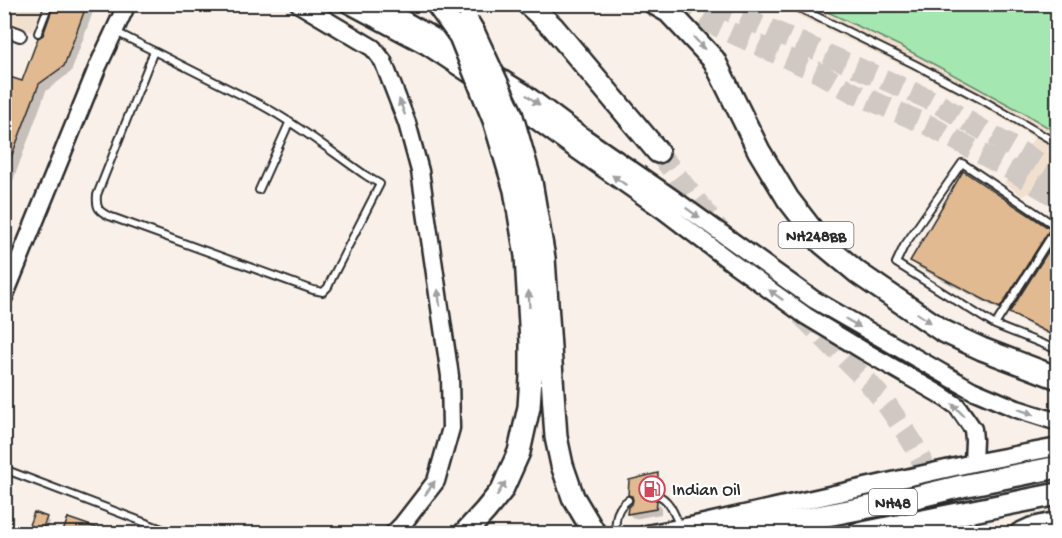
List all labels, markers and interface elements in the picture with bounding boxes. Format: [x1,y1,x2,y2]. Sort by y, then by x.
one-way arrow [692,36,706,51]
one-way arrow [525,94,541,106]
one-way arrow [396,98,406,116]
one-way arrow [611,175,627,186]
one-way arrow [685,206,700,218]
road number: NH248BB [778,222,854,248]
one-way arrow [435,289,444,308]
one-way arrow [769,289,784,301]
one-way arrow [524,290,533,309]
one-way arrow [916,313,933,324]
one-way arrow [845,317,862,327]
one-way arrow [952,403,966,417]
one-way arrow [1017,408,1035,417]
fuel station icon: Indian Oil [637,474,667,504]
one-way arrow [424,481,436,497]
one-way arrow [496,481,507,497]
place label: Indian Oil [672,481,741,502]
road number: NH48 [869,489,917,515]

